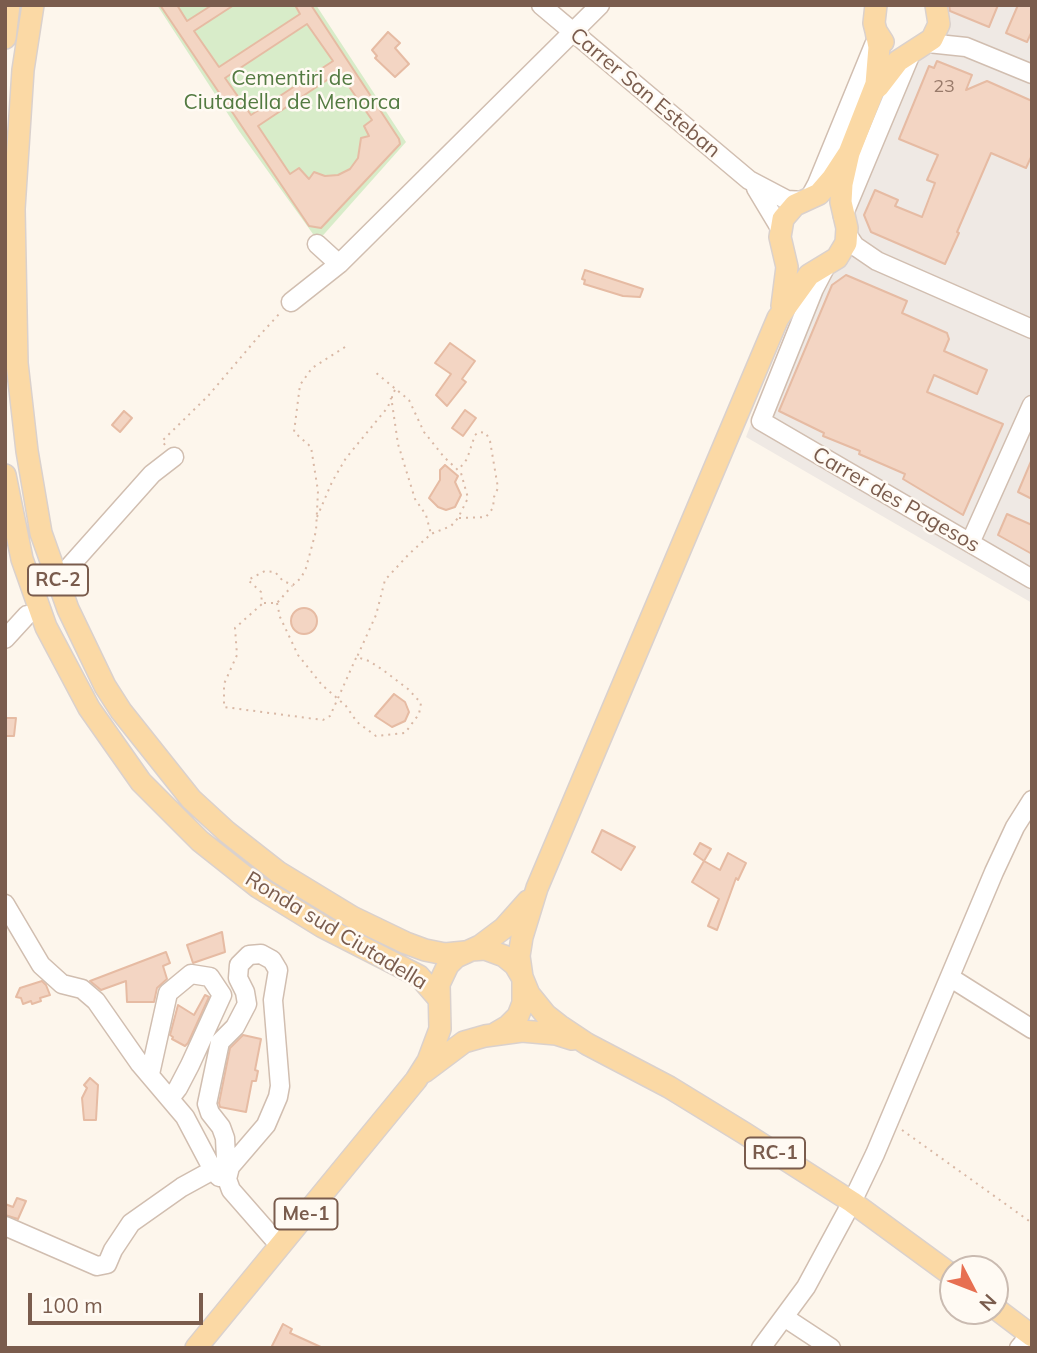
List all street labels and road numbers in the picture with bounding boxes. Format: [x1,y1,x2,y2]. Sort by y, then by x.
street label: Carrer San Esteban [565,23,725,163]
street label: Carrer des Pagesos [808,442,984,558]
road number: RC-2 [28,565,88,596]
street label: Ronda sud Ciutadella [240,867,432,995]
road number: RC-1 [745,1138,805,1168]
road number: Me-1 [274,1198,338,1230]

